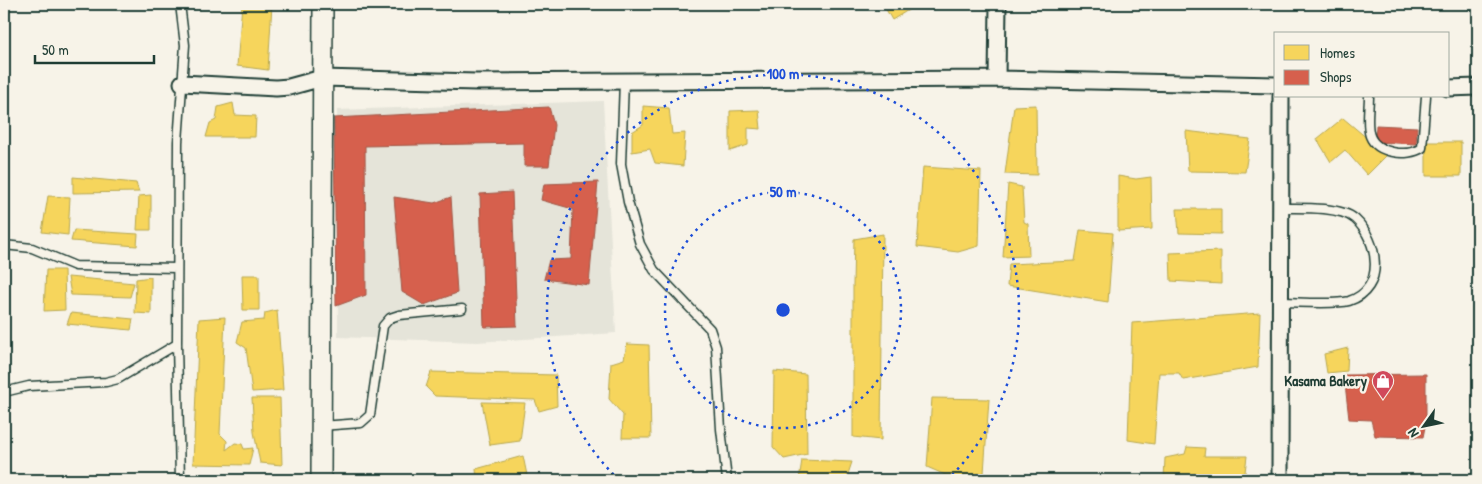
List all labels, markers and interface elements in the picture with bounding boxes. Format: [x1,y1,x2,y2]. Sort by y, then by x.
scale bar [35,32,154,64]
legend [1274,32,1450,98]
text: 50 m [42,39,69,60]
text: Homes [1320,42,1355,63]
text: 100 m [767,63,799,84]
text: Shops [1320,66,1352,87]
text: 50 m [770,181,796,202]
centre of rings [774,301,792,319]
shop icon: Kasama Bakery [1371,369,1395,400]
place label: Kasama Bakery [1284,370,1368,392]
north arrow [1400,402,1450,452]
text: N [1402,425,1423,442]

